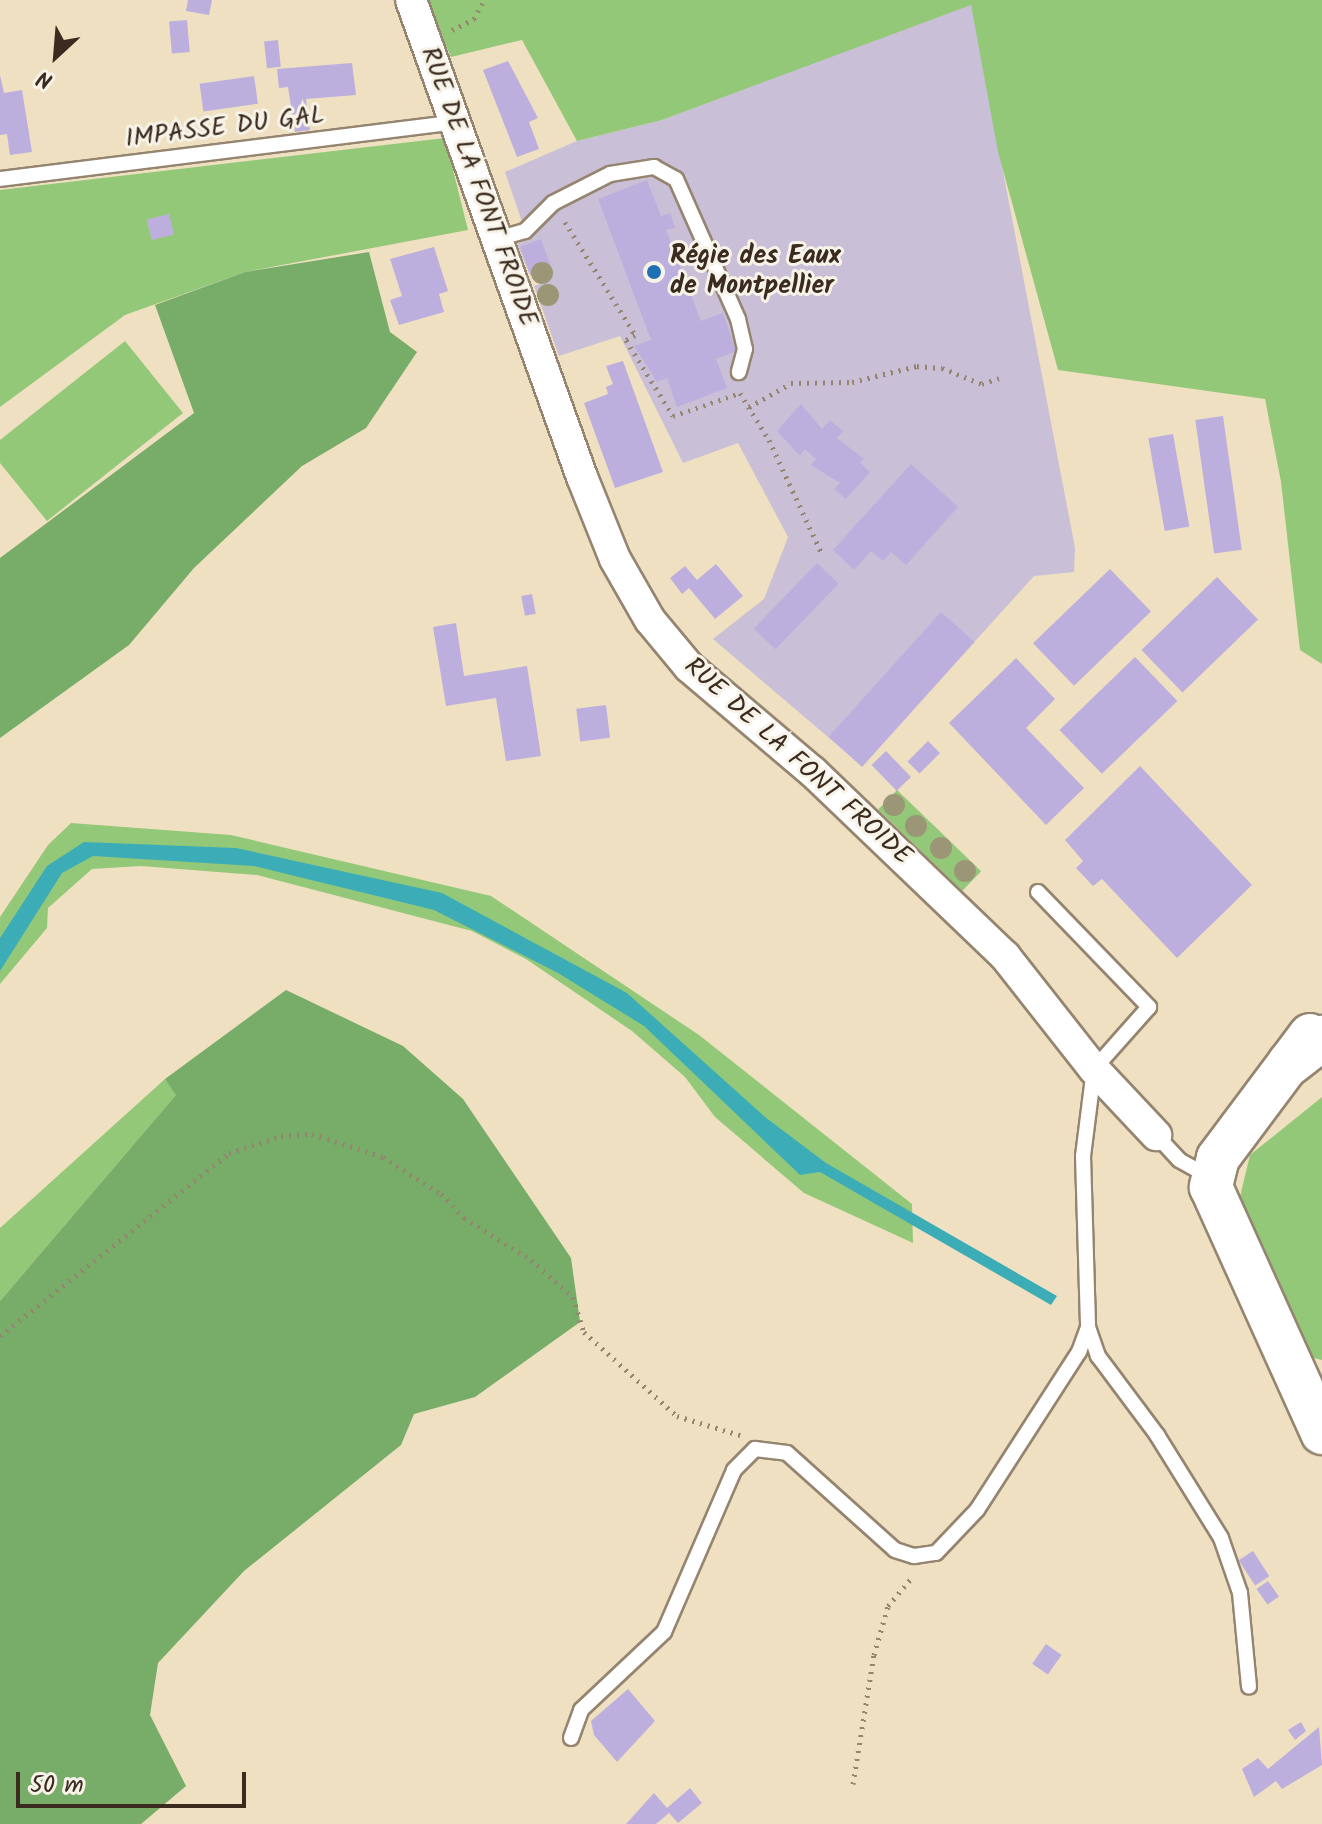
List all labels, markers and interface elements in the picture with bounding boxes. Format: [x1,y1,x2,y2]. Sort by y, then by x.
north arrow [16,16,96,96]
street label: RUE DE LA FONT FROIDE [413,43,543,331]
text: N [31,59,59,97]
street label: IMPASSE DU GAL [124,100,326,156]
place label: Régie des Eaux de Montpellier [670,241,841,302]
marker: Régie des Eaux de Montpellier [645,263,663,281]
street label: RUE DE LA FONT FROIDE [677,652,917,872]
scale bar [20,1756,250,1806]
text: 50 m [30,1766,84,1805]

